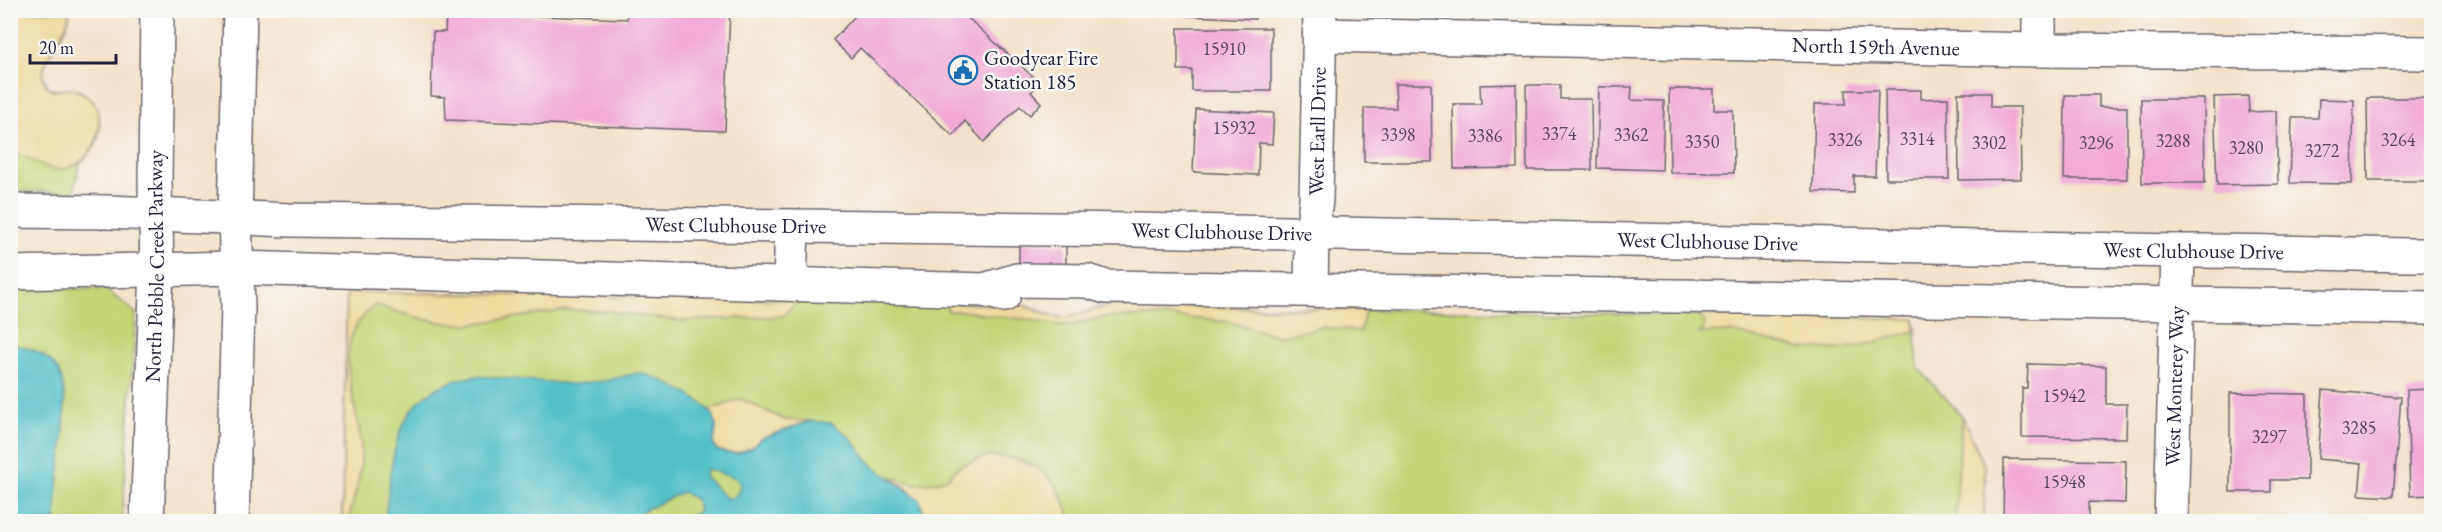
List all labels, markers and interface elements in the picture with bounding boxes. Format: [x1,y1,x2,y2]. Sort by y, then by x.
scale bar [30,27,116,65]
street label: North 159th Avenue [1792,31,1960,61]
text: 20 m [39,36,74,59]
house number: 15910 [1202,37,1246,60]
place label: Goodyear Fire Station 185 [984,44,1098,95]
public building icon: Goodyear Fire Station 185 [947,54,979,86]
street label: West Earll Drive [1302,67,1332,196]
house number: 15932 [1212,116,1256,139]
house number: 3374 [1542,122,1577,145]
house number: 3398 [1381,123,1415,146]
house number: 3362 [1614,123,1649,146]
house number: 3386 [1468,124,1503,147]
house number: 3314 [1900,127,1935,150]
house number: 3326 [1828,128,1863,151]
house number: 3264 [2381,128,2416,151]
house number: 3288 [2156,129,2190,152]
house number: 3350 [1685,130,1720,153]
house number: 3302 [1972,131,2007,154]
house number: 3296 [2079,131,2114,154]
house number: 3280 [2229,136,2264,159]
house number: 3272 [2305,139,2340,162]
street label: North Pebble Creek Parkway [139,149,170,383]
street label: West Clubhouse Drive [645,210,826,239]
street label: West Clubhouse Drive [1131,216,1312,247]
street label: West Clubhouse Drive [1617,226,1798,256]
street label: West Clubhouse Drive [2103,235,2284,265]
street label: West Monterey Way [2158,304,2190,467]
house number: 15942 [2042,384,2086,407]
house number: 3285 [2342,416,2376,439]
house number: 3297 [2252,425,2287,448]
house number: 15948 [2042,470,2086,493]

